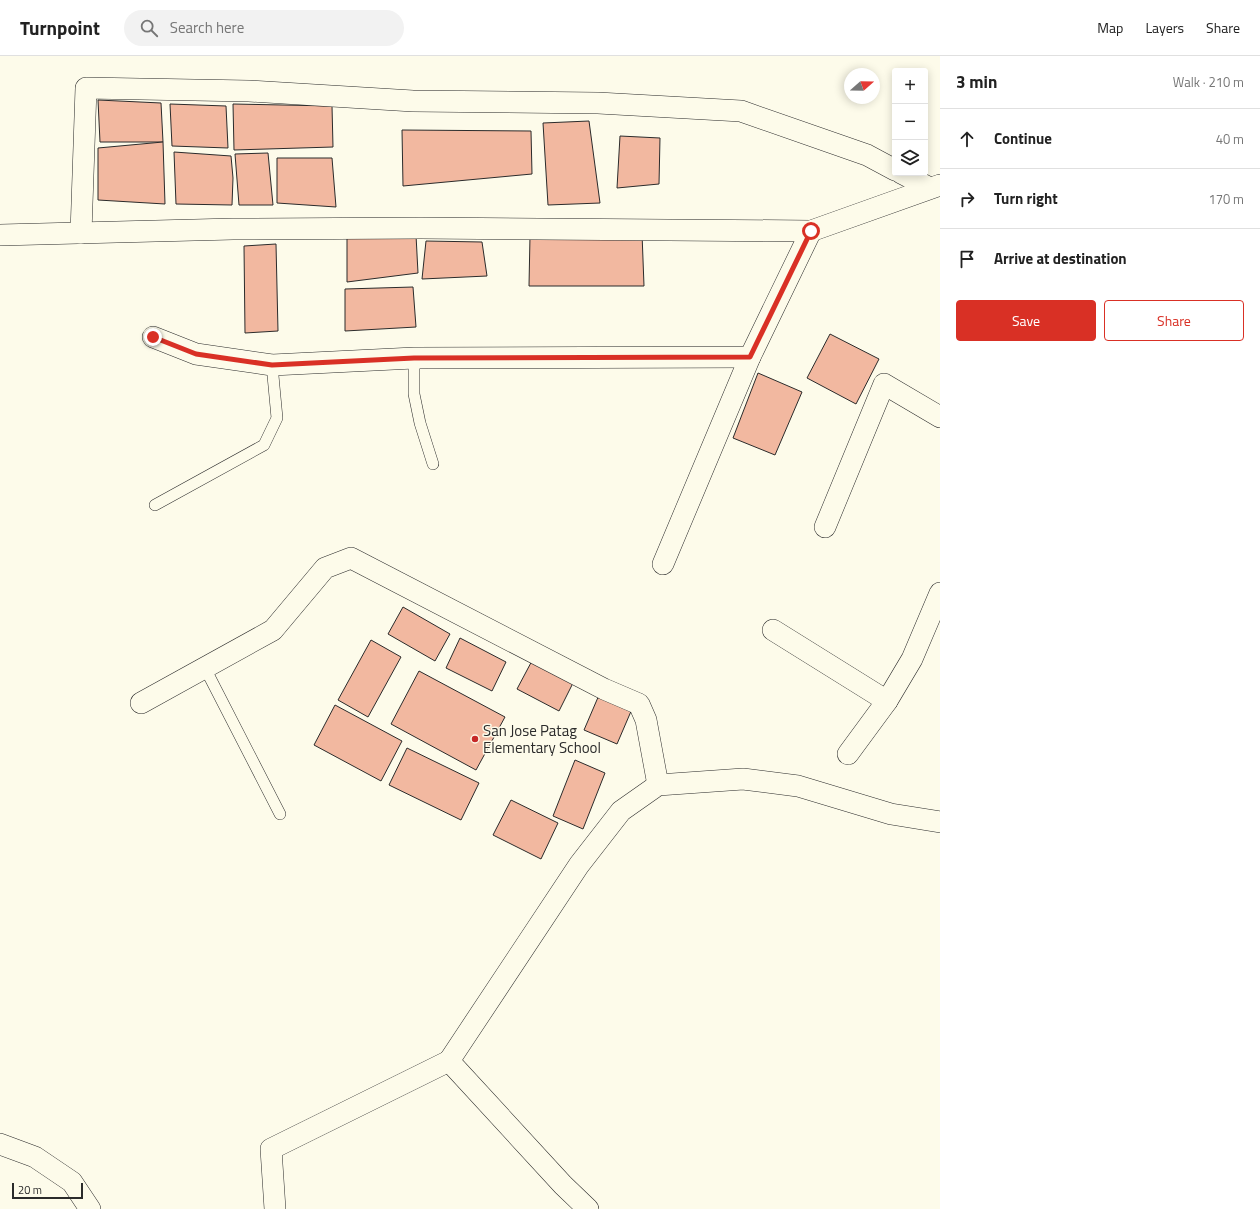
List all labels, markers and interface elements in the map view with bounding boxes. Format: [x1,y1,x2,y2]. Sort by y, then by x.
search box [124,10,404,46]
text: Turnpoint [20,13,100,42]
text: Search here [170,16,244,39]
icon: search [138,17,160,39]
text: Map [1097,17,1123,38]
text: Layers [1145,17,1184,38]
text: Share [1206,17,1240,38]
north arrow [844,68,880,104]
map controls [892,68,928,176]
button: + [892,68,928,104]
text: 3 min [956,69,997,95]
text: Walk · 210 m [1173,72,1244,92]
button: − [892,104,928,140]
text: Continue [994,127,1052,150]
icon: ahead [956,128,978,150]
text: 40 m [1216,129,1244,149]
button: layers [892,140,928,176]
text: Turn right [994,187,1058,210]
icon: right [956,188,978,210]
text: 170 m [1208,189,1244,209]
route start [802,222,820,240]
text: Arrive at destination [994,247,1127,270]
icon: arrive [956,248,978,270]
button: Save [956,300,1096,341]
button: Share [1104,300,1244,341]
route end [144,328,162,346]
place label: San Jose Patag Elementary School [483,719,601,759]
marker: San Jose Patag Elementary School [470,734,480,744]
scale bar [12,1181,83,1200]
text: 20 m [18,1182,42,1198]

